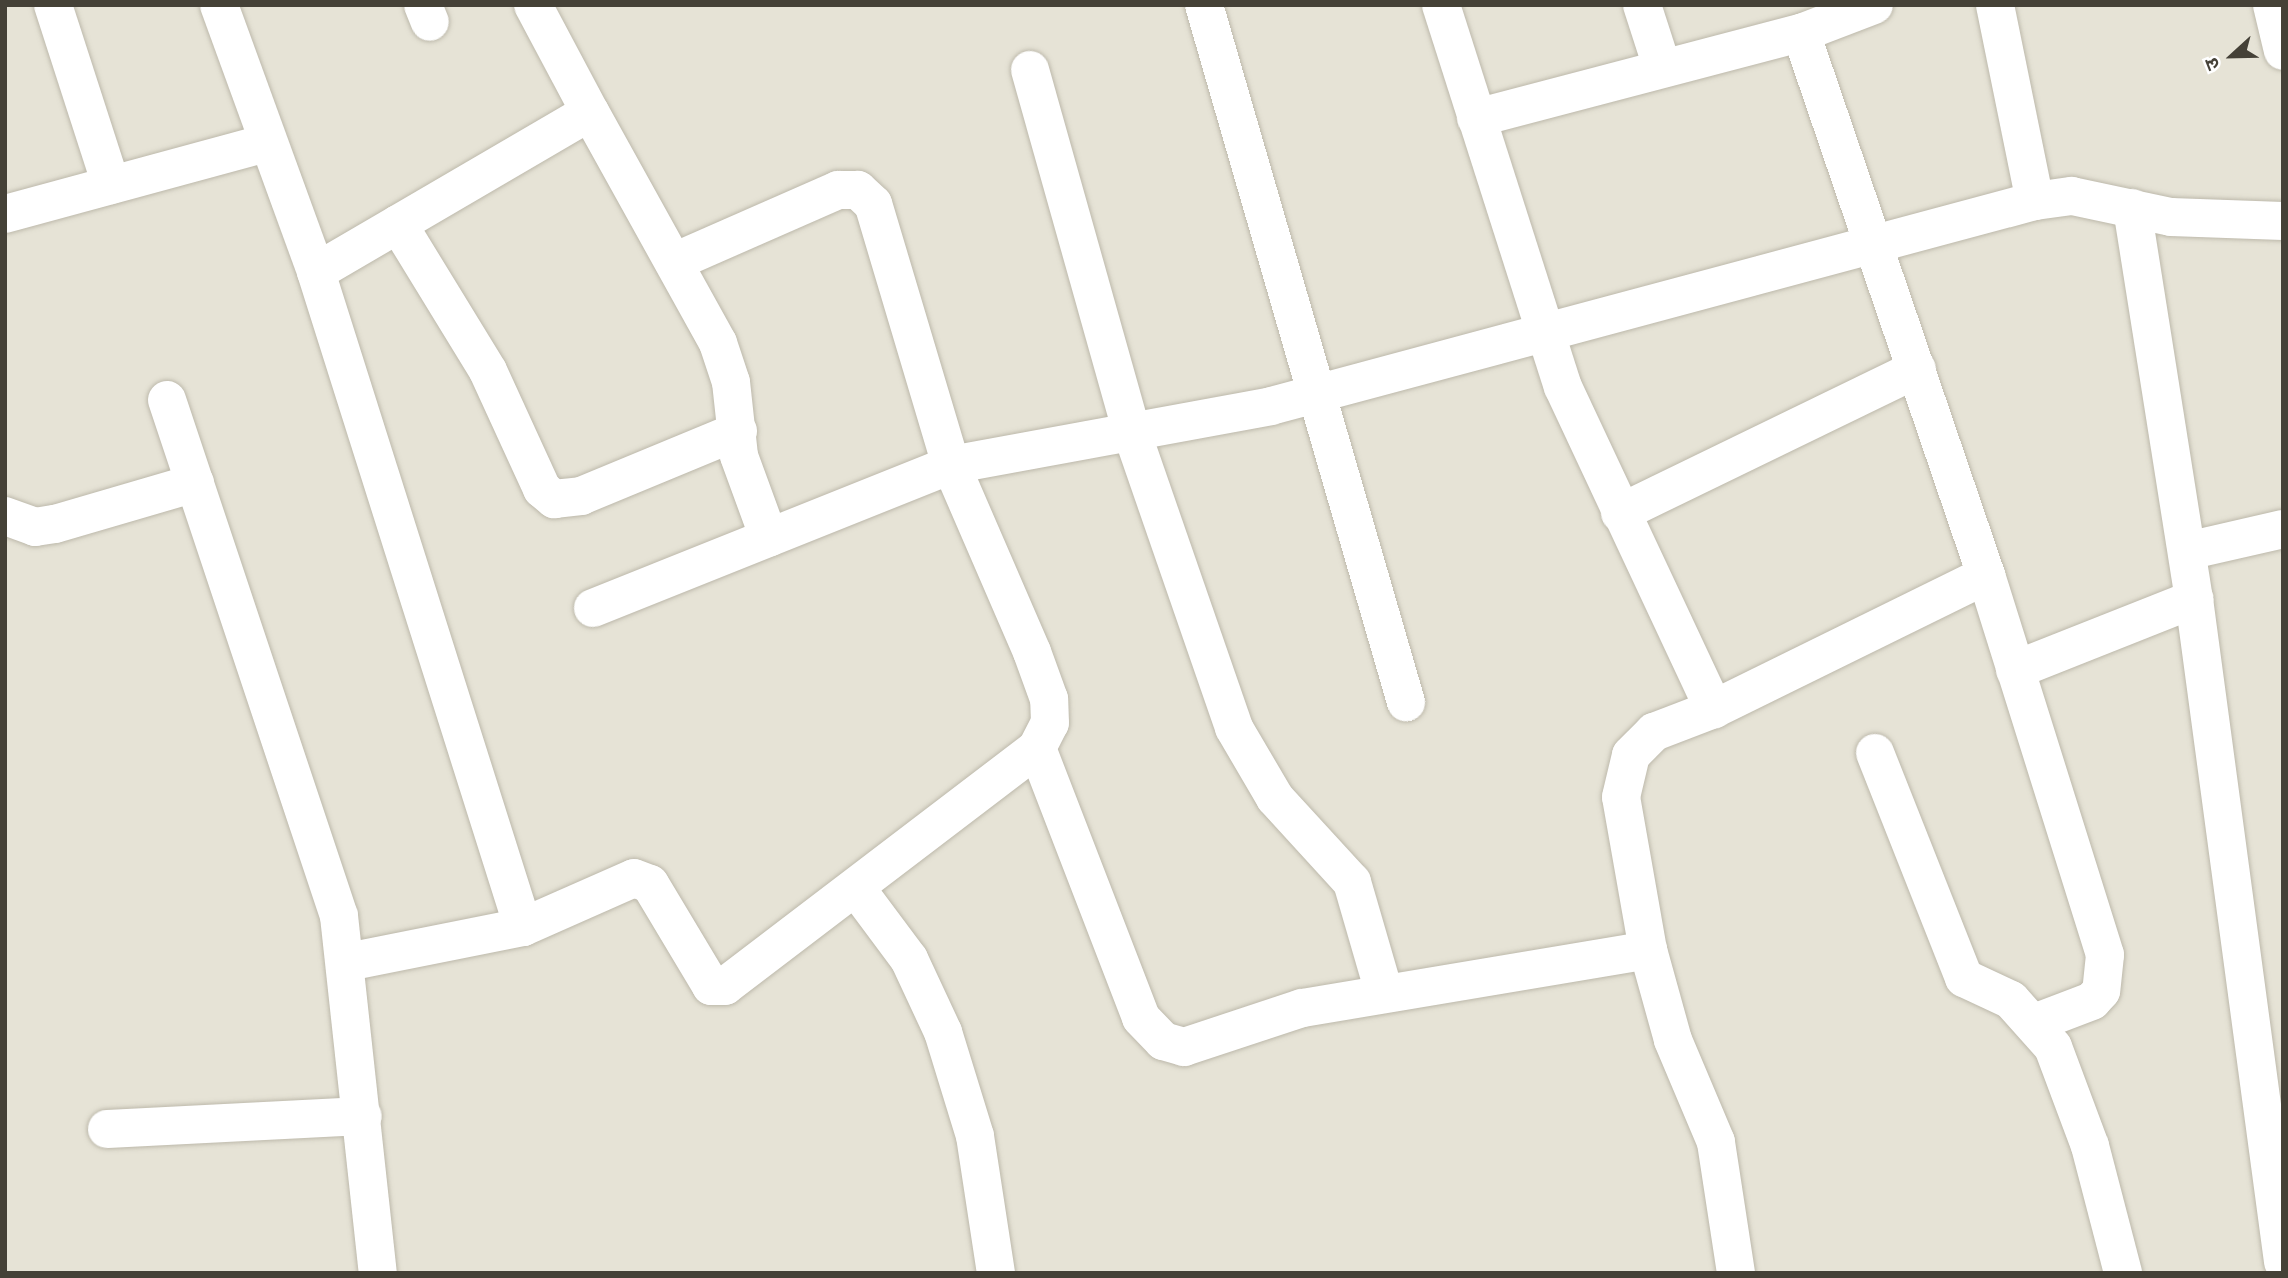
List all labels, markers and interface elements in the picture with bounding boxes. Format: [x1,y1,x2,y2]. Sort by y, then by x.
north arrow [2197,21,2267,91]
text: उ [2199,55,2225,74]

